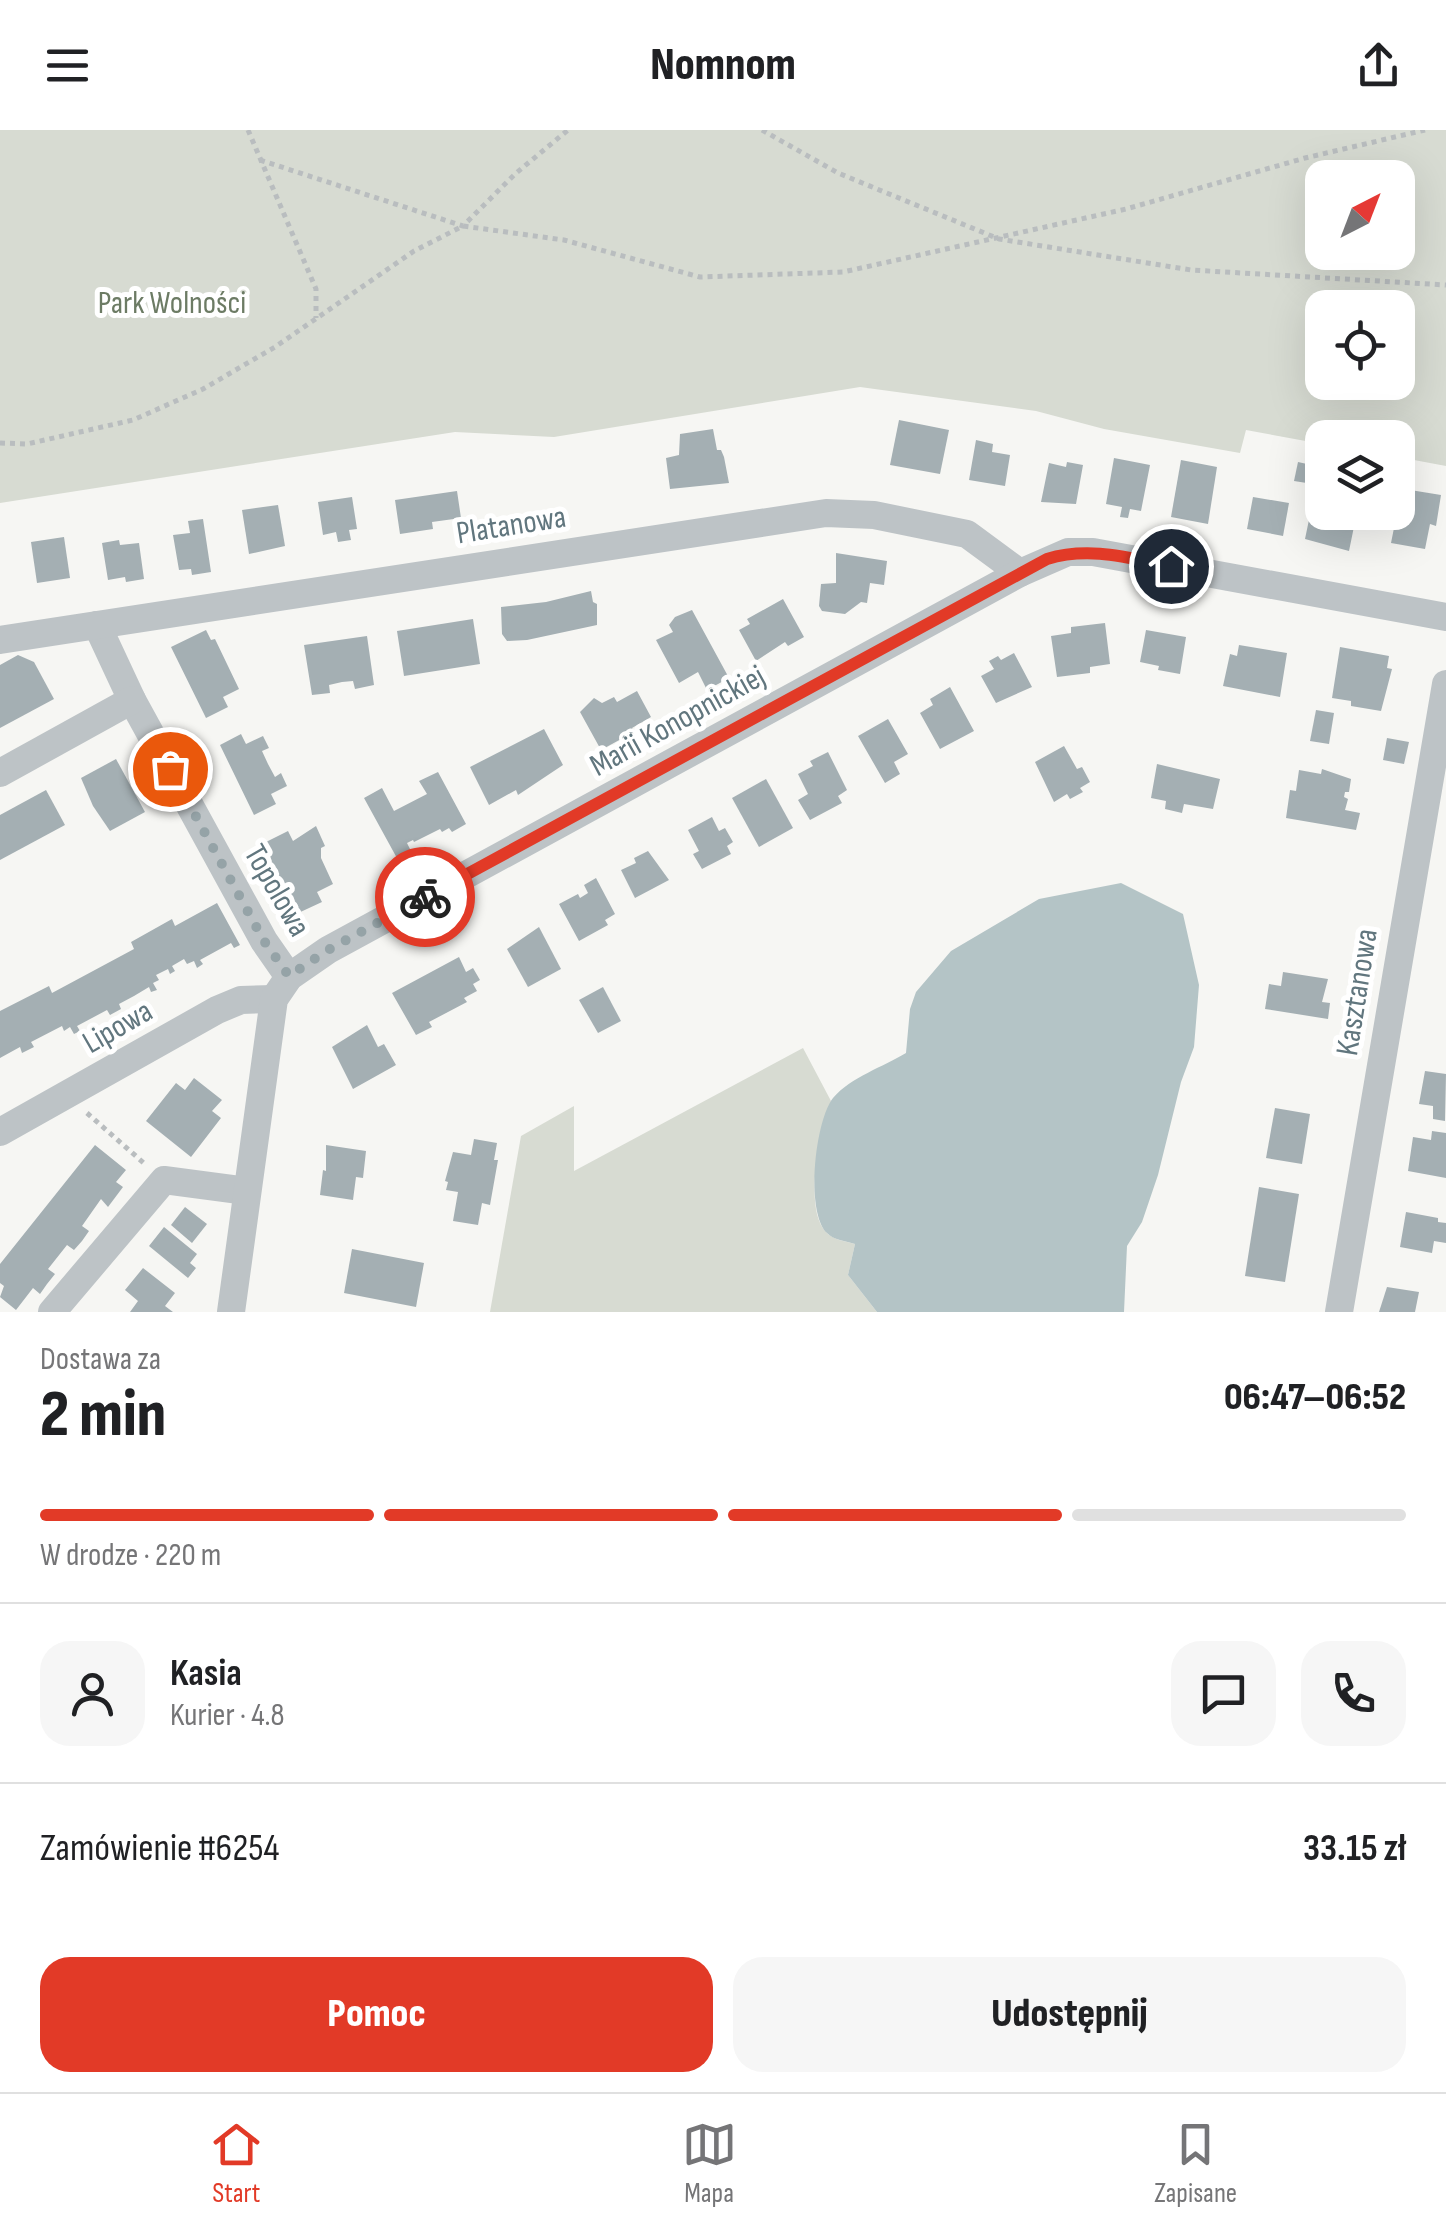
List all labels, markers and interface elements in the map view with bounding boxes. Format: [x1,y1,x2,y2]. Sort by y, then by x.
icon: menu [40,38,95,93]
text: Nomnom [650,38,796,93]
icon: share [1351,38,1406,93]
north arrow [1305,160,1415,270]
map controls [1305,160,1415,530]
park label: Park Wolności [98,284,246,323]
button: locate [1305,290,1415,400]
button: layers [1305,420,1415,530]
street label: Platanowa [454,498,569,553]
pin [1129,524,1214,609]
icon: home [1144,539,1199,594]
street label: Marii Konopnickiej [583,657,772,785]
pin [128,727,213,812]
icon: bag [143,742,198,797]
street label: Topolowa [235,838,319,944]
courier [375,847,475,947]
icon: bike [398,870,453,925]
street label: Kasztanowa [1328,926,1387,1058]
street label: Lipowa [76,992,160,1063]
text: Dostawa za [40,1340,161,1379]
text: 06:47–06:52 [1224,1375,1406,1420]
text: 2 min [40,1377,166,1455]
text: W drodze · 220 m [40,1536,221,1575]
button: person [40,1641,145,1746]
button: chat [1171,1641,1276,1746]
button: phone [1301,1641,1406,1746]
text: Kasia [170,1651,242,1696]
text: Kurier · 4.8 [170,1696,284,1735]
text: Zamówienie #6254 [40,1826,279,1871]
text: 33.15 zł [1303,1826,1406,1871]
button: Pomoc [40,1957,713,2072]
button: Udostępnij [733,1957,1406,2072]
tab: Start [209,2117,264,2210]
tab: Mapa [682,2117,737,2210]
tab: Zapisane [1154,2117,1237,2210]

